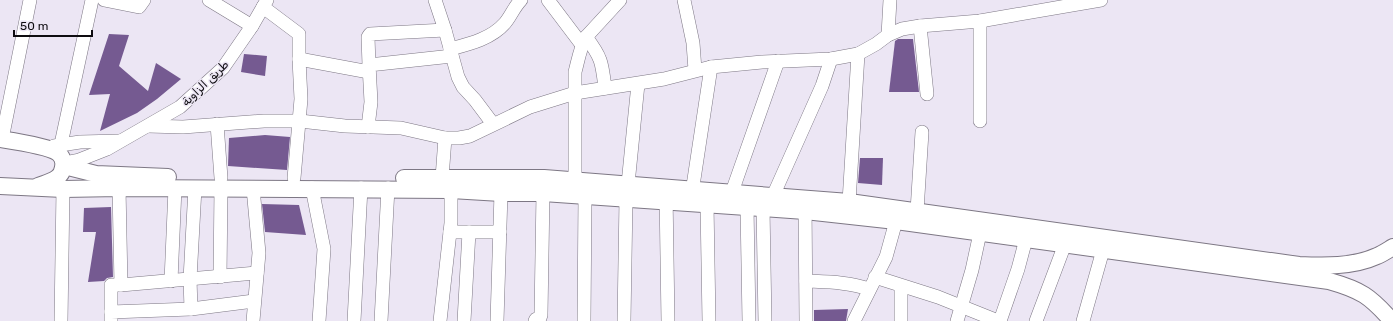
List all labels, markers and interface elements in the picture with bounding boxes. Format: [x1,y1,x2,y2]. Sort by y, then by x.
scale bar [14,12,92,38]
text: 50 m [20,19,48,33]
street label: طريق الزاوية [179,57,232,110]

